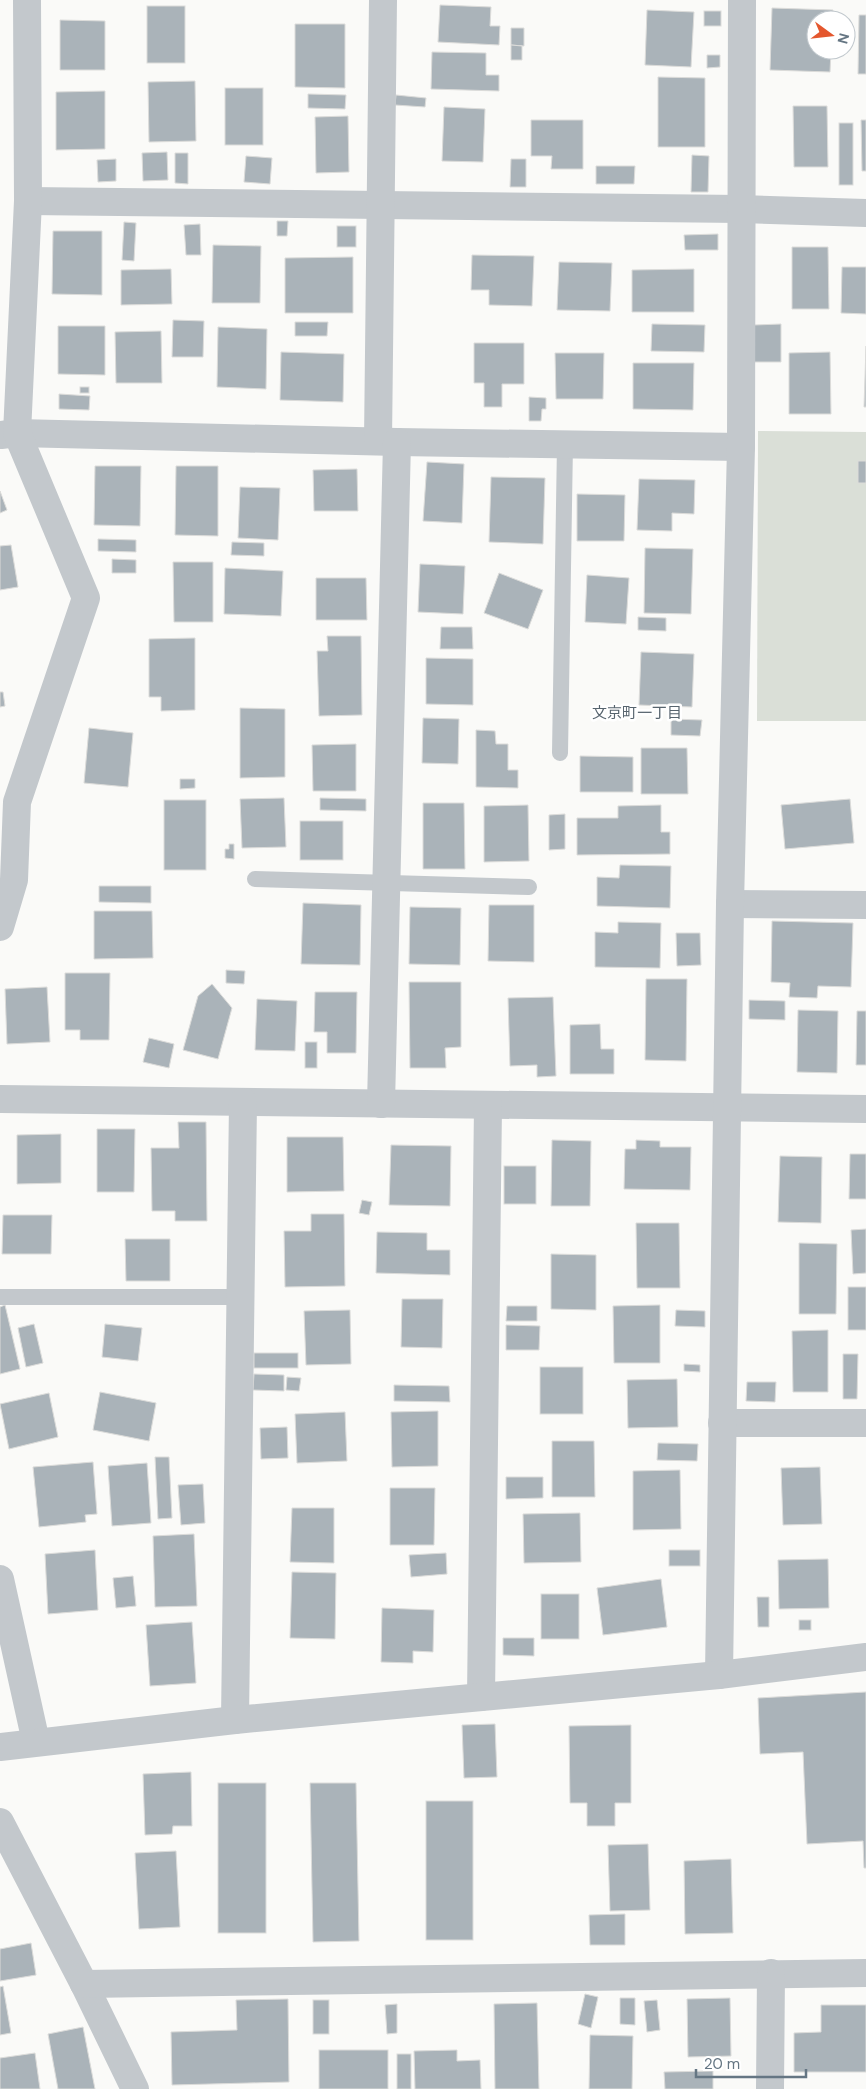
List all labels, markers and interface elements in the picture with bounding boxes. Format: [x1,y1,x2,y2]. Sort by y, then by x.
north arrow [806,10,856,60]
text: N [834,31,854,46]
district label: 文京町一丁目 [592,703,682,723]
scale bar [696,2046,806,2078]
text: 20 m [704,2054,740,2074]

